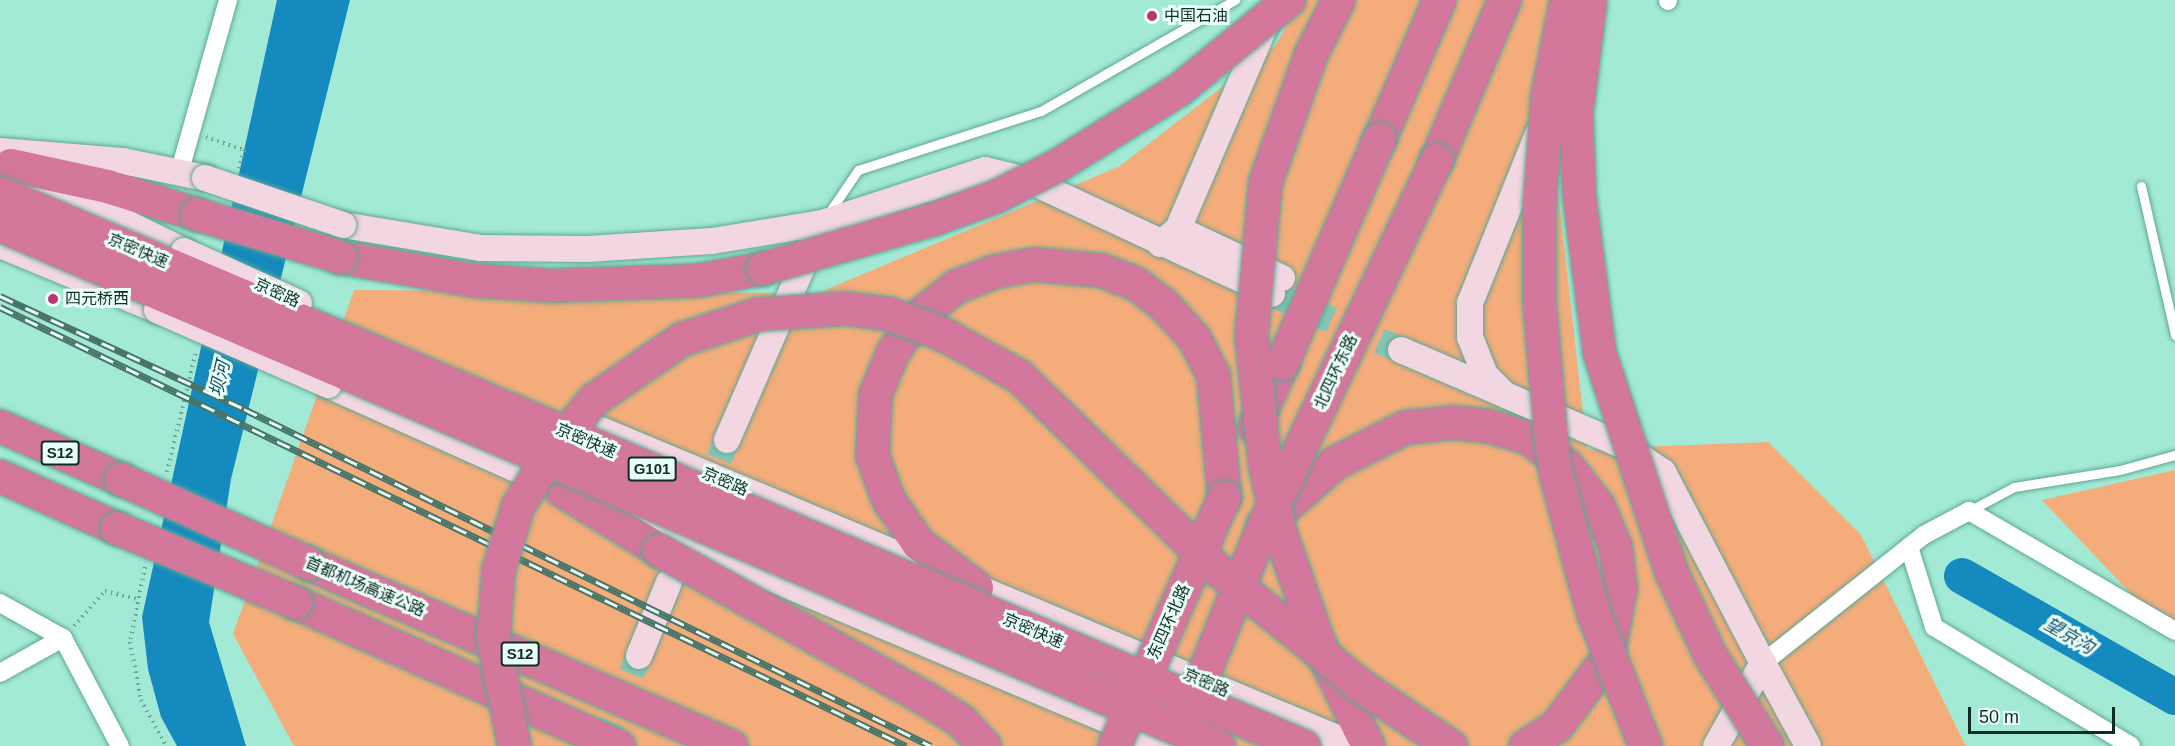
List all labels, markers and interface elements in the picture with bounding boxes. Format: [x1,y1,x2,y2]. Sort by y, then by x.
place label: 中国石油 [1164,6,1228,26]
marker: 中国石油 [1145,9,1159,23]
street label: 京密快速 [105,230,171,272]
street label: 京密路 [251,274,303,312]
place label: 四元桥西 [65,289,129,309]
marker: 四元桥西 [46,292,60,306]
street label: 北四环东路 [1310,332,1362,412]
water label: 坝河 [205,359,235,399]
street label: 京密快速 [553,420,619,462]
road number: S12 [40,441,80,465]
road number: G101 [626,457,678,481]
street label: 京密路 [699,464,751,500]
street label: 首都机场高速公路 [302,553,428,621]
street label: 东四环北路 [1144,582,1194,662]
street label: 京密快速 [1000,610,1066,652]
water label: 望京沟 [2040,613,2098,659]
road number: S12 [500,642,540,666]
street label: 京密路 [1180,665,1232,701]
scale bar [1971,695,2118,733]
text: 50 m [1979,707,2019,727]

